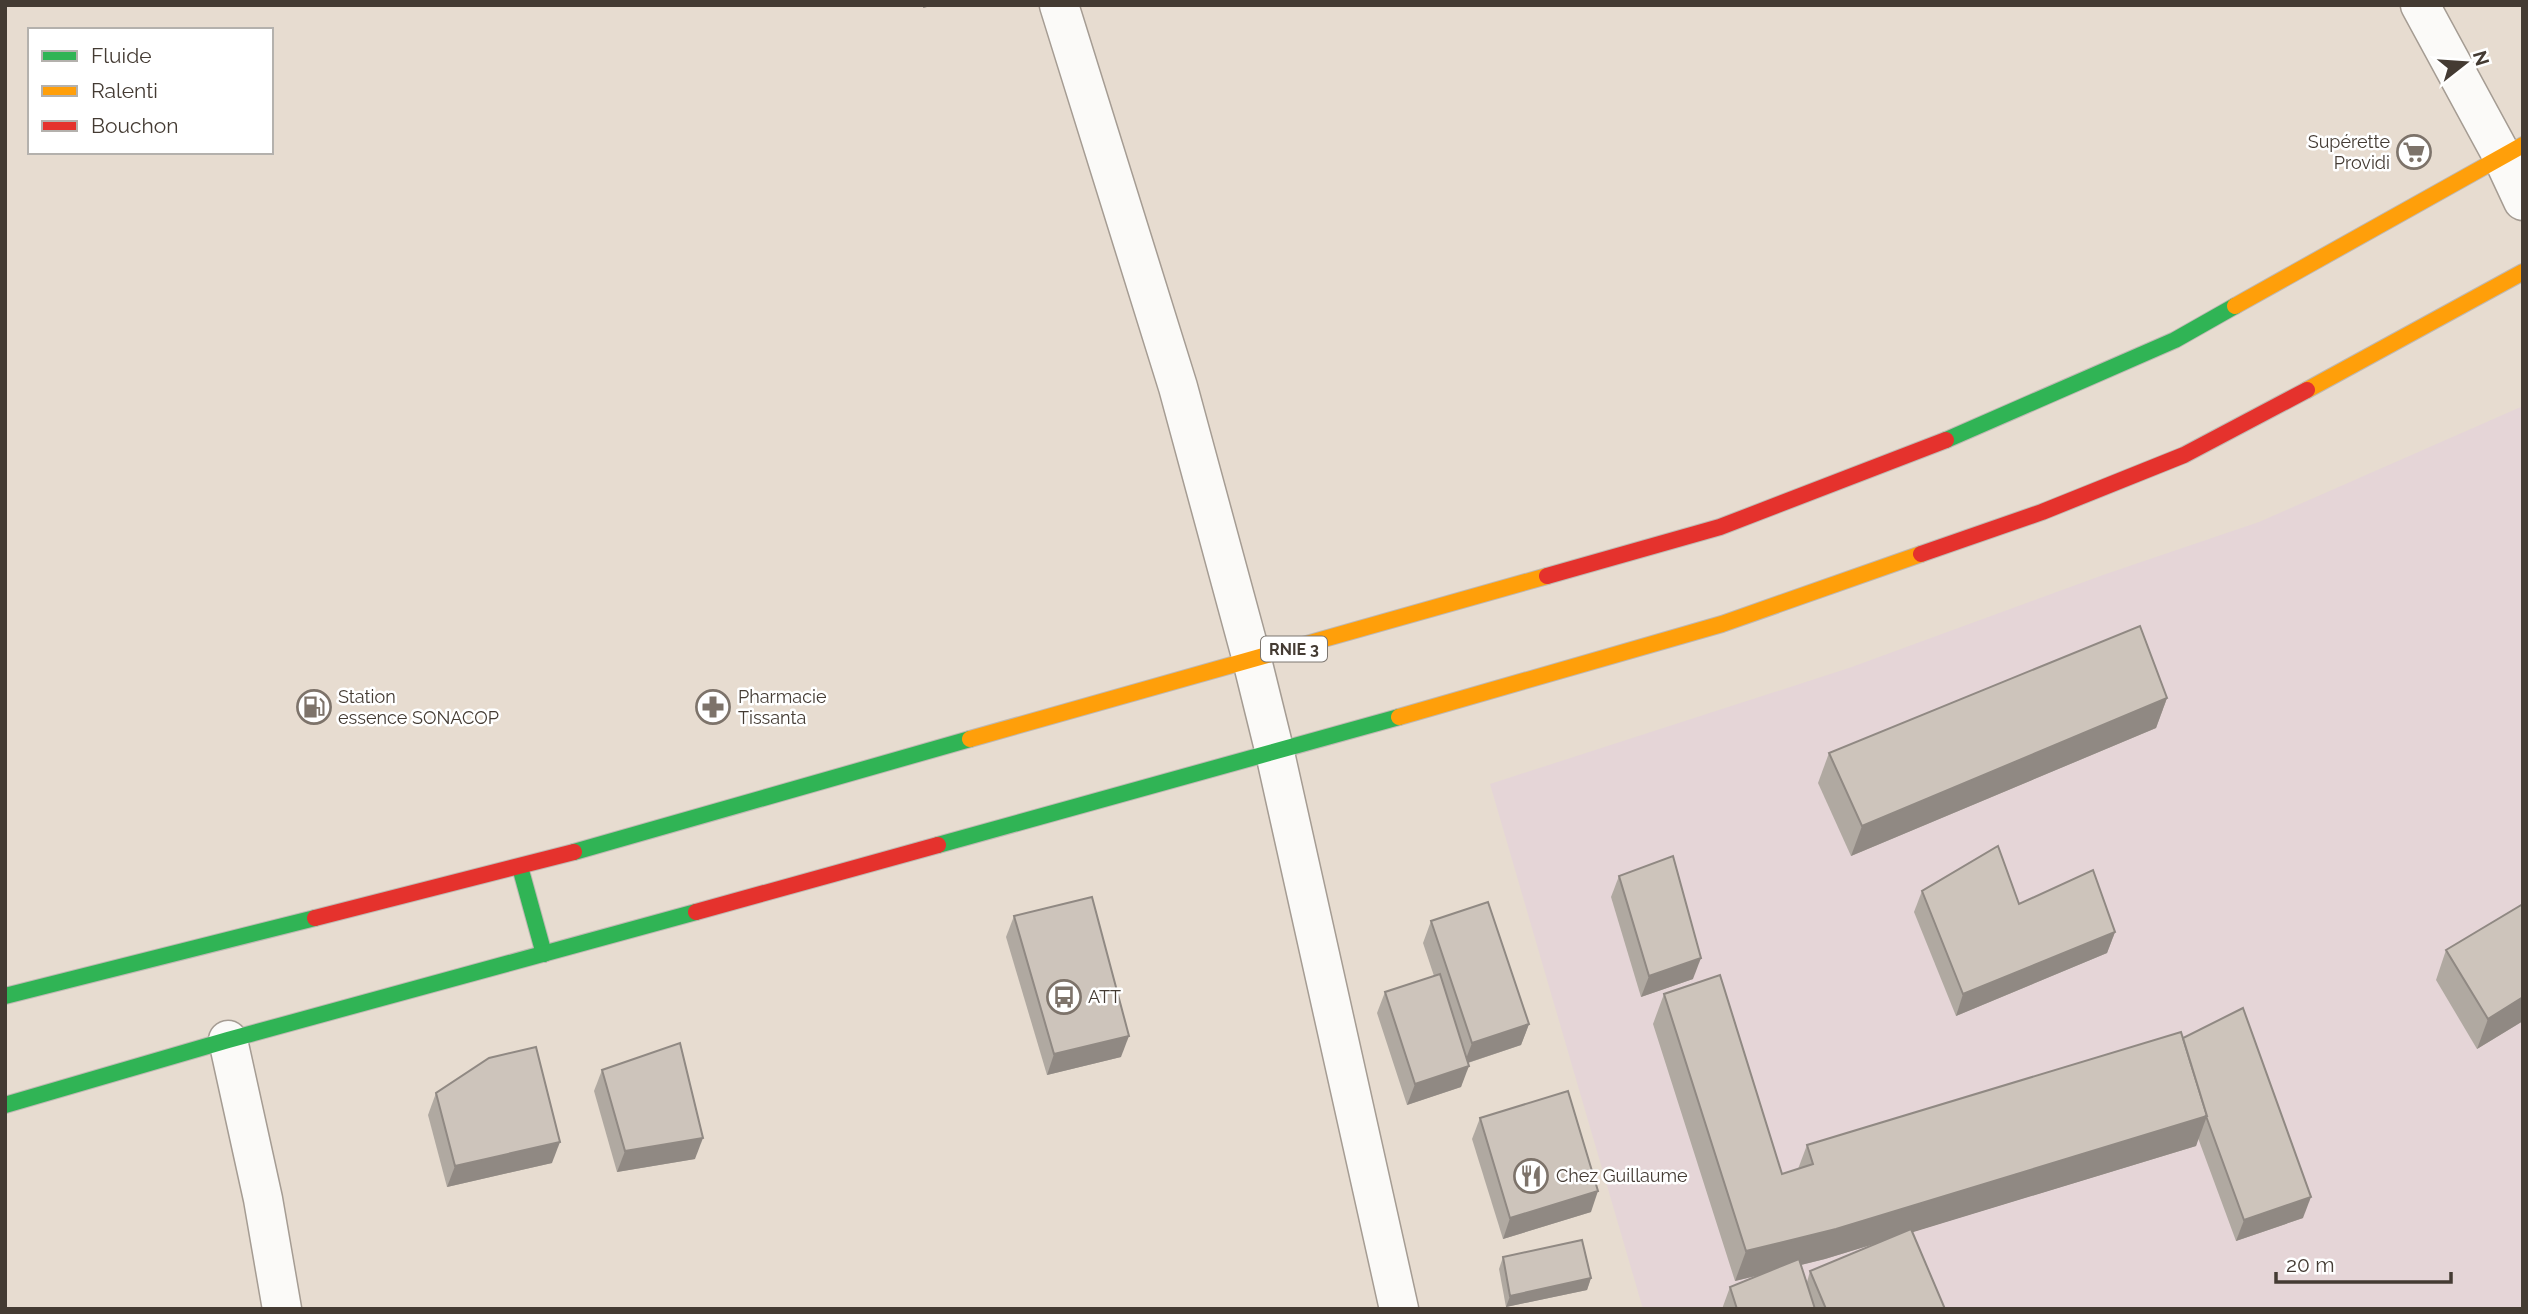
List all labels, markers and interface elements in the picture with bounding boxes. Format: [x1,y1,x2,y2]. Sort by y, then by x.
legend [28,28,273,154]
north arrow [2430,28,2500,98]
text: Fluide [91,43,152,68]
text: N [2469,48,2494,68]
text: Ralenti [91,78,158,103]
text: Bouchon [91,113,178,138]
place label: Supérette Providi [2308,131,2390,173]
supermarket icon: Supérette Providi [2395,133,2433,171]
road number: RNIE 3 [1261,636,1327,662]
place label: Station essence SONACOP [338,686,499,728]
place label: Pharmacie Tissanta [738,686,827,728]
fuel station icon: Station essence SONACOP [295,688,333,726]
pharmacy icon: Pharmacie Tissanta [694,688,732,726]
bus stop icon: ATT [1045,978,1083,1016]
place label: ATT [1088,986,1121,1007]
restaurant icon: Chez Guillaume [1512,1157,1550,1195]
place label: Chez Guillaume [1556,1165,1688,1186]
scale bar [2276,1240,2451,1284]
text: 20 m [2286,1252,2334,1277]

